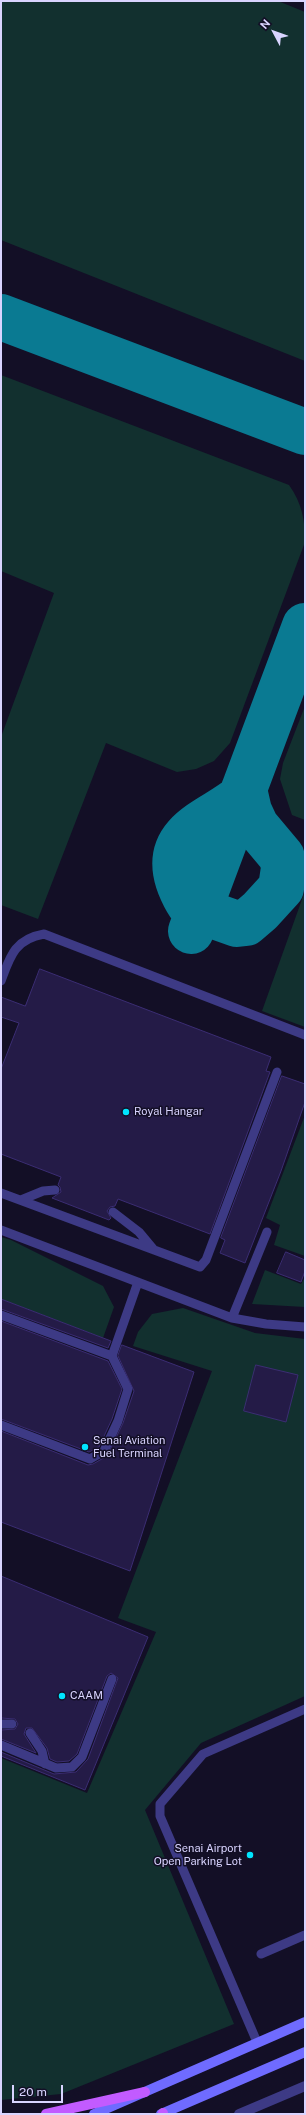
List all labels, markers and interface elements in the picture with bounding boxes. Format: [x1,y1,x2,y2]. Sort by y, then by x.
north arrow [254,12,294,52]
text: N [258,17,272,31]
place label: Royal Hangar [134,1105,203,1119]
marker: Royal Hangar [121,1107,131,1117]
place label: Senai Aviation Fuel Terminal [93,1434,165,1460]
marker: Senai Aviation Fuel Terminal [80,1442,90,1452]
place label: CAAM [70,1689,103,1703]
marker: CAAM [57,1691,67,1701]
place label: Senai Airport Open Parking Lot [154,1842,242,1868]
marker: Senai Airport Open Parking Lot [245,1850,255,1860]
scale bar [14,2077,65,2103]
text: 20 m [19,2085,47,2099]

